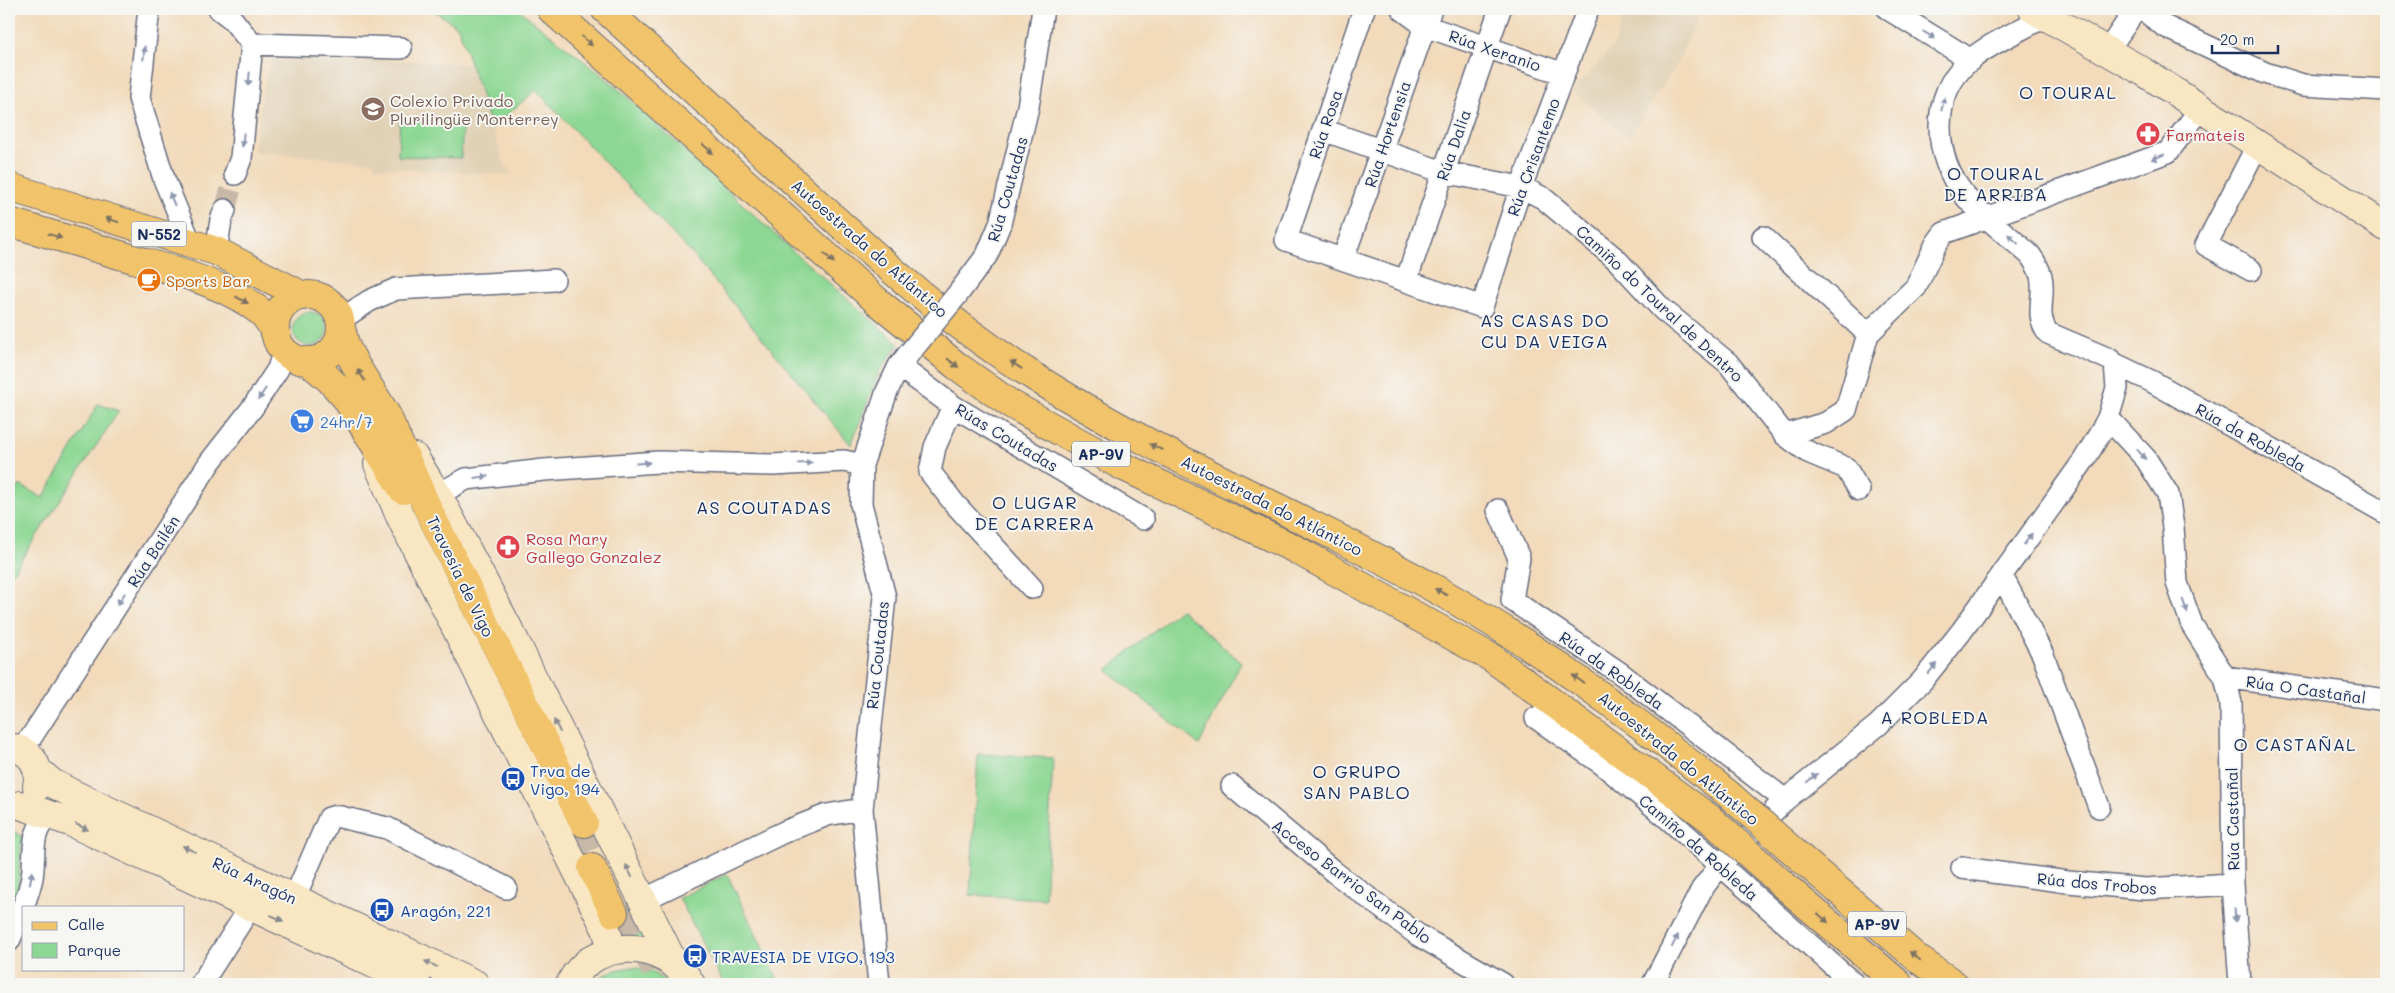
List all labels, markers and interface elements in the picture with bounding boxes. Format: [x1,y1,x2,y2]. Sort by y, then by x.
scale bar [2212,22,2279,54]
street label: Rúa Xeranio [1446,24,1544,76]
text: 20 m [2220,29,2254,49]
one-way arrow [1922,30,1935,39]
one-way arrow [581,35,593,47]
one-way arrow [140,45,148,61]
one-way arrow [245,71,253,87]
street label: Rúa Hortensia [1359,78,1415,190]
district label: O TOURAL [2019,80,2117,104]
street label: Rúa Rosa [1303,87,1347,161]
place label: Colexio Privado Plurilingüe Monterrey [390,90,559,129]
street label: Rúa Crisantemo [1502,95,1564,219]
school or university icon: Colexio Privado Plurilingüe Monterrey [360,96,386,122]
one-way arrow [1939,97,1947,112]
street label: Rúa Dalia [1431,107,1475,183]
pharmacy icon: Farmateis [2135,121,2161,147]
place label: Farmateis [2166,124,2245,145]
one-way arrow [239,133,247,149]
street label: Rúa Coutadas [982,134,1032,244]
one-way arrow [702,144,715,155]
one-way arrow [2151,153,2165,161]
district label: O TOURAL DE ARRIBA [1944,161,2048,206]
street label: Autoestrada do Atlántico [787,174,953,322]
one-way arrow [168,192,176,206]
one-way arrow [105,215,120,223]
street label: Camiño do Toural de Dentro [1572,220,1748,386]
road number: N-552 [132,222,186,246]
one-way arrow [48,232,63,240]
one-way arrow [2006,234,2019,245]
one-way arrow [823,252,835,264]
cafe icon: Sports Bar [136,267,162,293]
place label: Sports Bar [166,270,250,291]
one-way arrow [234,296,249,304]
district label: AS CASAS DO CU DA VEIGA [1480,308,1610,353]
one-way arrow [946,358,960,368]
one-way arrow [1009,360,1023,370]
one-way arrow [357,368,366,382]
one-way arrow [258,387,267,400]
street label: Rúas Coutadas [952,398,1062,476]
street label: Rúa da Robleda [2192,398,2310,476]
supermarket icon: 24hr/7 [289,408,315,434]
place label: 24hr/7 [320,411,373,432]
road number: AP-9V [1072,442,1130,466]
one-way arrow [1149,443,1163,451]
one-way arrow [2135,447,2146,460]
street label: Autoestrada do Atlántico [1178,450,1366,560]
one-way arrow [797,458,813,466]
one-way arrow [635,459,651,467]
one-way arrow [473,473,489,481]
district label: O LUGAR DE CARRERA [974,490,1096,535]
district label: AS COUTADAS [696,495,832,519]
street label: Rúa Bailén [122,511,184,591]
street label: Travesía de Vigo [423,512,499,640]
place label: Rosa Mary Gallego Gonzalez [526,528,662,567]
one-way arrow [2023,532,2033,545]
pharmacy icon: Rosa Mary Gallego Gonzalez [495,534,521,560]
one-way arrow [1434,588,1448,596]
one-way arrow [116,593,126,606]
one-way arrow [2181,599,2189,614]
street label: Rúa Coutadas [861,600,893,710]
street label: Rúa da Robleda [1555,626,1669,714]
one-way arrow [1926,663,1937,676]
street label: Rúa O Castañal [2245,670,2367,708]
one-way arrow [1571,674,1585,684]
street label: Autoestrada do Atlántico [1594,687,1764,829]
district label: A ROBLEDA [1881,705,1989,729]
one-way arrow [553,718,561,733]
district label: O CASTAÑAL [2233,732,2357,756]
district label: O GRUPO SAN PABLO [1303,759,1411,804]
place label: Trva de Vigo, 194 [530,760,600,799]
bus stop icon: Trva de Vigo, 194 [500,766,526,792]
street label: Rúa Castañal [2221,767,2243,871]
one-way arrow [1805,773,1818,784]
street label: Camiño da Robleda [1635,789,1763,905]
street label: Acceso Barrio San Pablo [1268,814,1436,948]
one-way arrow [75,823,89,831]
one-way arrow [182,845,196,853]
street label: Rúa Aragón [209,851,301,909]
one-way arrow [625,864,633,878]
street label: Rúa dos Trobos [2036,867,2158,899]
one-way arrow [27,870,35,886]
bus stop icon: Aragón, 221 [369,897,395,923]
place label: Aragón, 221 [400,900,492,921]
legend [22,906,185,970]
one-way arrow [2231,907,2239,923]
road number: AP-9V [1848,912,1906,936]
one-way arrow [1816,913,1829,924]
text: Calle [68,914,105,934]
one-way arrow [270,915,284,923]
one-way arrow [1671,934,1679,948]
text: Parque [68,940,121,960]
bus stop icon: TRAVESIA DE VIGO, 193 [682,943,708,969]
place label: TRAVESIA DE VIGO, 193 [712,946,895,967]
one-way arrow [1909,950,1922,961]
one-way arrow [423,959,438,968]

